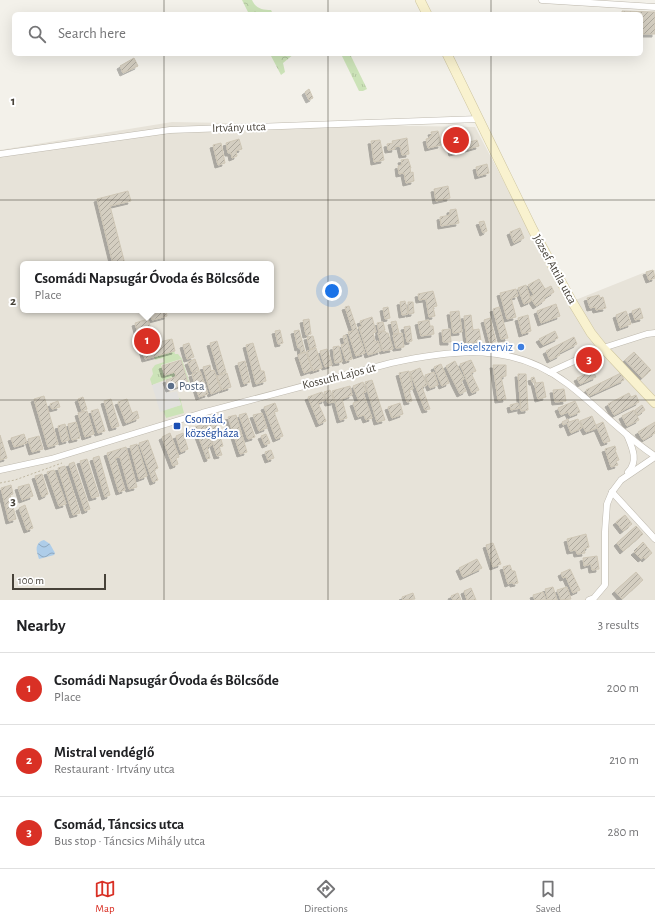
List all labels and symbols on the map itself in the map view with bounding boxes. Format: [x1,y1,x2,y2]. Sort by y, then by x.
text: 1 [11,95,15,108]
street label: Irtvány utca [212,120,267,135]
pin: 2 [443,125,469,155]
street label: József Attila utca [531,232,579,306]
your location [322,281,342,301]
text: 2 [10,295,16,308]
pin: 1 [134,326,160,356]
place label: Dieselszerviz [452,341,513,353]
marker: Dieselszerviz [516,342,526,352]
pin: 3 [576,345,602,375]
street label: Kossuth Lajos út [301,361,377,392]
place label: Posta [179,380,205,392]
marker: Posta [166,381,176,391]
place label: Csomád, községháza [185,413,239,439]
marker: Csomád, községháza [172,421,182,431]
text: 3 [10,495,16,508]
scale bar [12,572,106,591]

